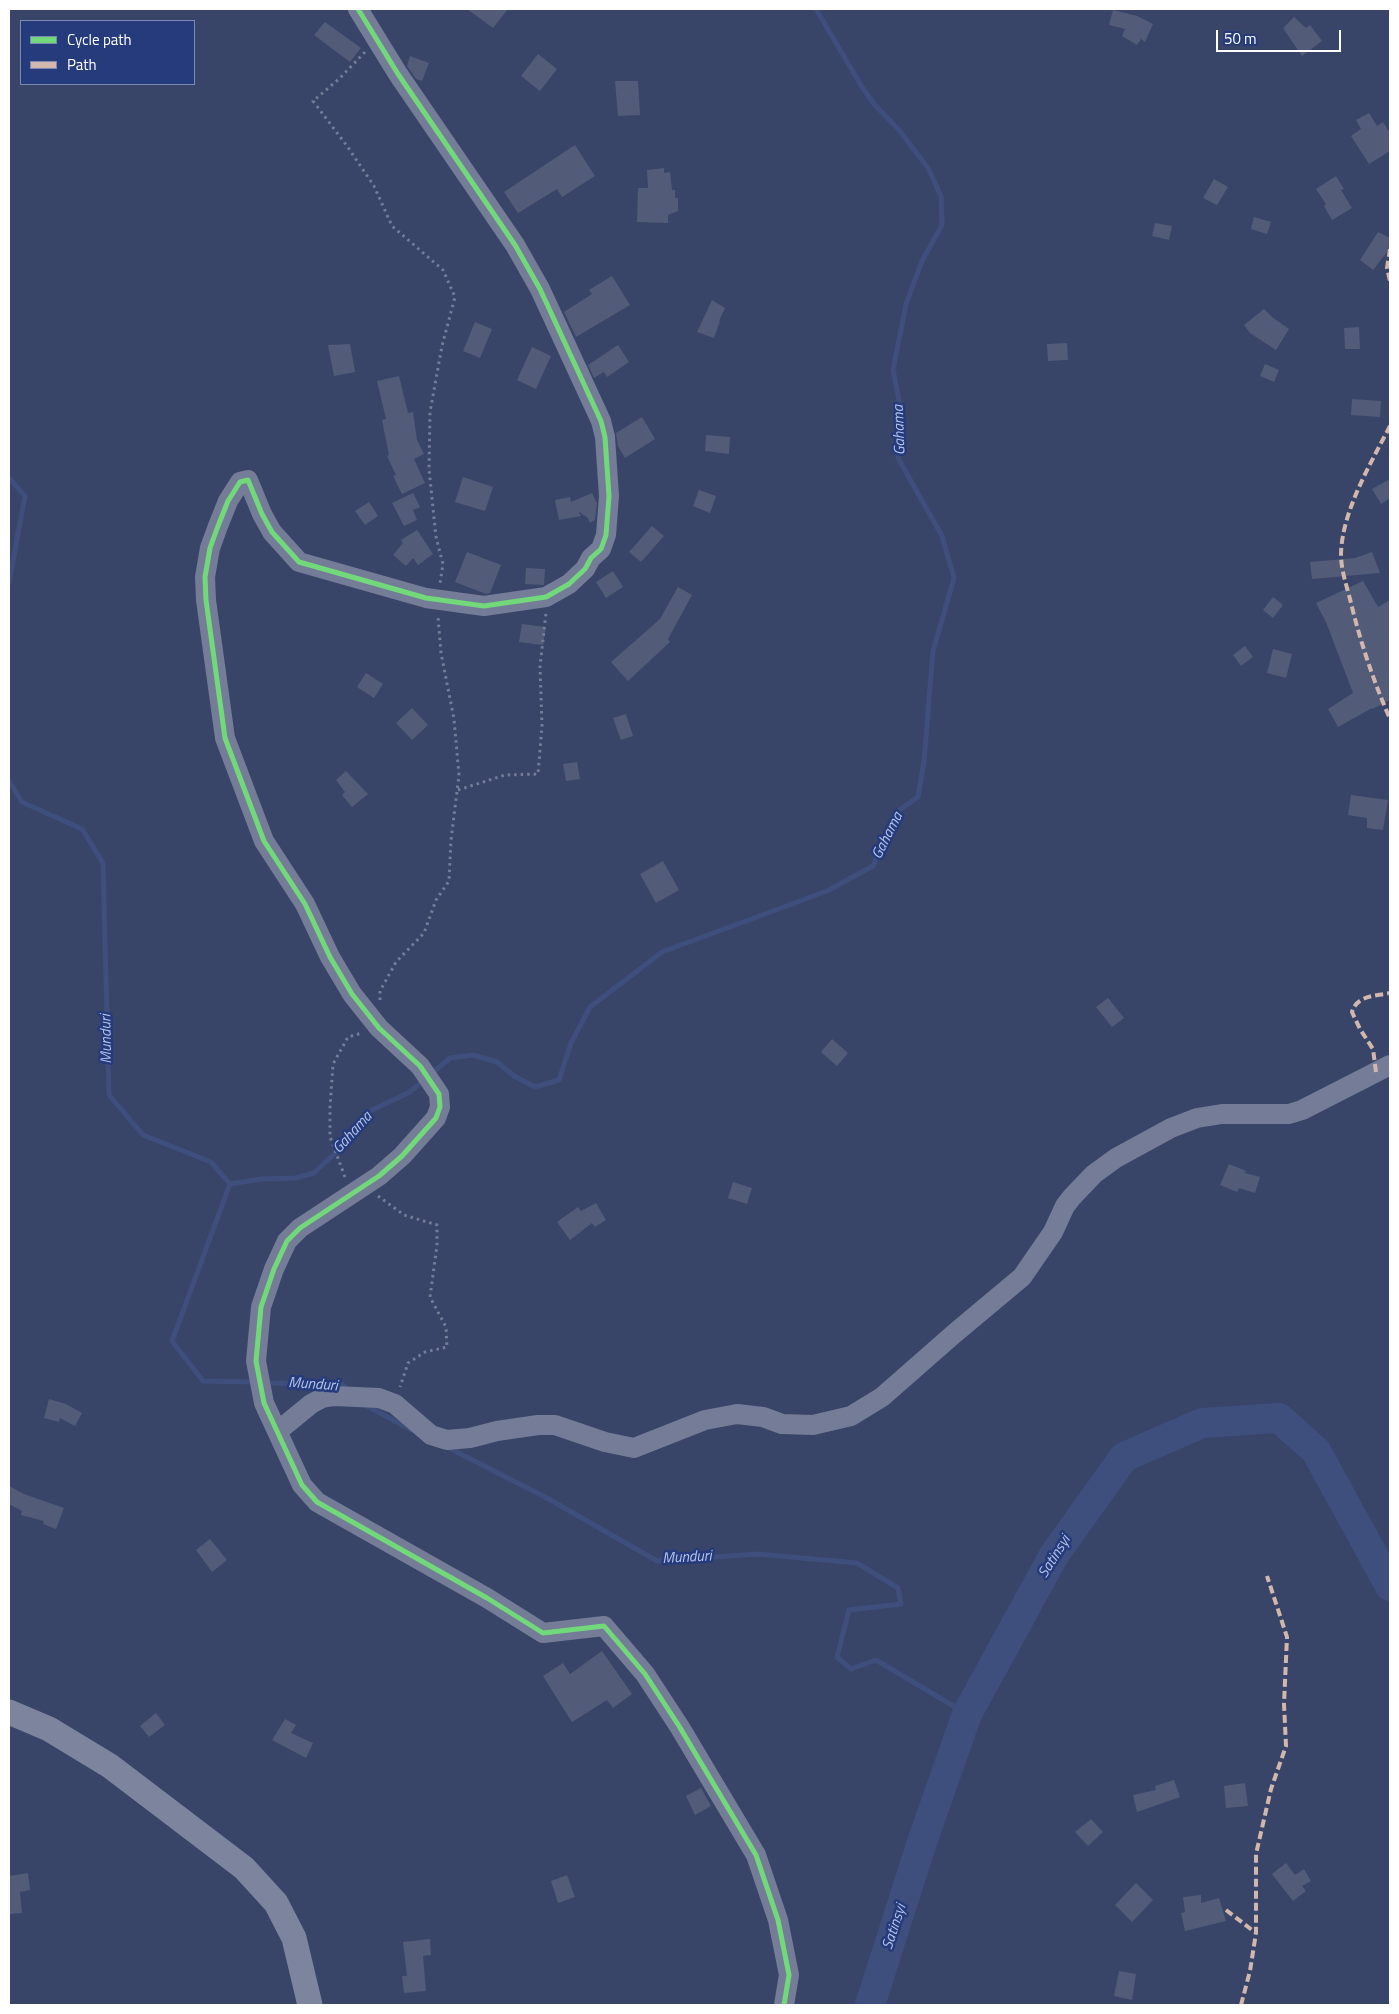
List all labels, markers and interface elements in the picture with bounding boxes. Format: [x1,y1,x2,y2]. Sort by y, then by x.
legend [20,20,195,85]
scale bar [1219,20,1344,52]
text: 50 m [1224,27,1257,50]
text: Cycle path [67,28,132,51]
text: Path [67,53,97,76]
water label: Gahama [890,405,910,455]
water label: Gahama [869,810,907,862]
water label: Munduri [98,1014,116,1064]
water label: Gahama [330,1108,376,1158]
water label: Munduri [288,1374,338,1396]
water label: Satinsyi [1035,1533,1075,1581]
water label: Munduri [662,1548,712,1568]
water label: Satinsyi [879,1902,911,1952]

